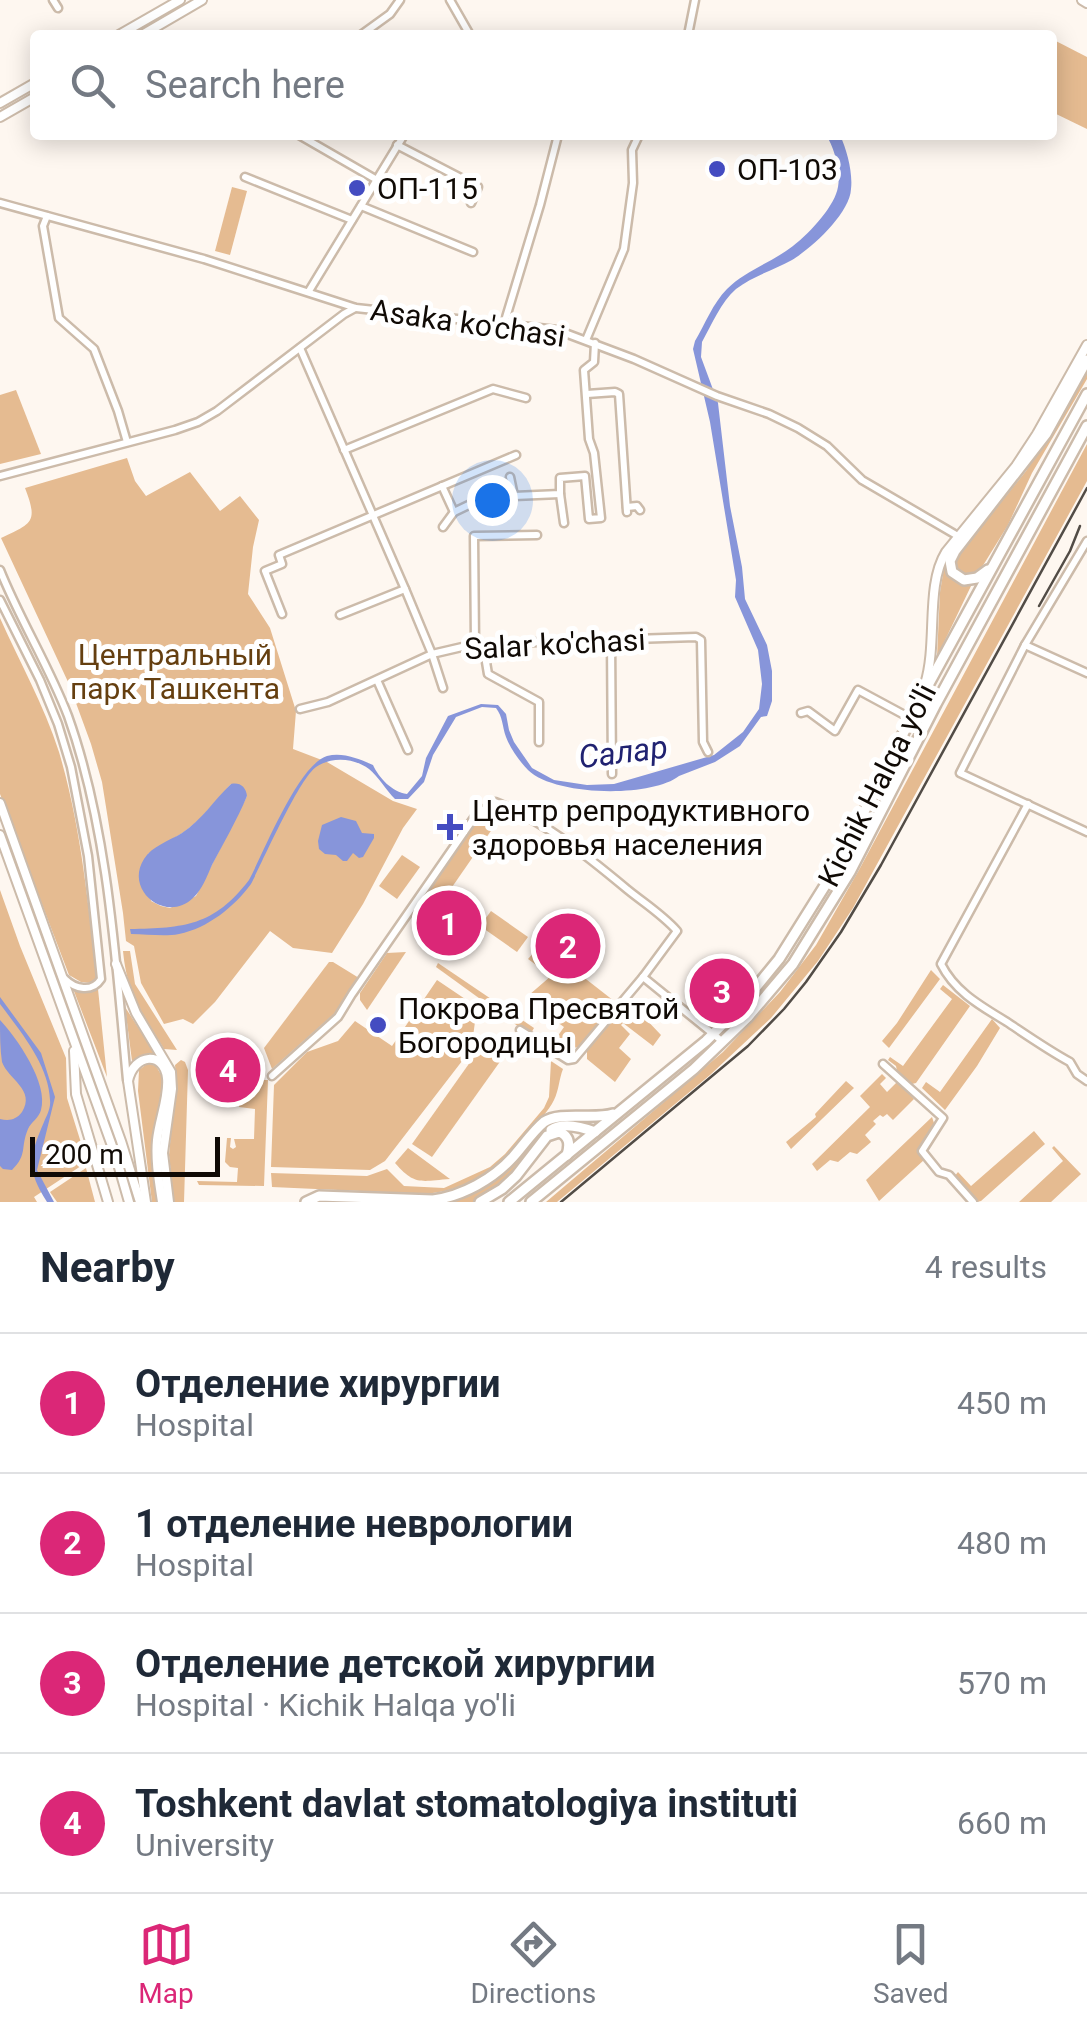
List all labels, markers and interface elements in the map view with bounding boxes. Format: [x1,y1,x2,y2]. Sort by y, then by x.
search box [30,30,1057,140]
icon: search [65,58,120,113]
text: Search here [145,63,345,107]
place label: ОП-103 [737,152,838,187]
marker: ОП-103 [706,158,728,180]
place label: ОП-115 [377,171,478,206]
marker: ОП-115 [346,177,368,199]
street label: Asaka ko'chasi [368,292,568,354]
your location [467,475,518,526]
street label: Salar ko'chasi [464,622,646,666]
park label: Центральный парк Ташкента [70,637,280,706]
street label: Kichik Halqa yo'li [811,678,943,892]
water label: Салар [576,728,670,776]
place label: Центр репродуктивного здоровья населения [472,793,810,862]
marker: Центр репродуктивного здоровья населения [437,814,463,840]
pin: 1 [416,886,482,960]
pin: 2 [536,908,600,984]
pin: 3 [690,954,754,1028]
place label: Покрова Пресвятой Богородицы [398,991,679,1060]
marker: Покрова Пресвятой Богородицы [367,1014,389,1036]
pin: 4 [196,1032,260,1108]
scale bar [30,1132,220,1176]
text: 200 m [45,1138,124,1171]
text: Nearby [40,1243,175,1292]
text: 4 results [925,1248,1047,1286]
text: Отделение хирургии [135,1362,500,1406]
text: 1 [63,1384,82,1422]
text: 450 m [957,1384,1047,1422]
text: Hospital [135,1406,254,1444]
text: 1 отделение неврологии [135,1502,573,1546]
text: 2 [63,1524,82,1562]
text: 480 m [957,1524,1047,1562]
text: Hospital [135,1546,254,1584]
text: Отделение детской хирургии [135,1642,656,1686]
text: 3 [63,1664,82,1702]
text: 570 m [957,1664,1047,1702]
text: Hospital · Kichik Halqa yo'li [135,1686,516,1724]
text: Toshkent davlat stomatologiya instituti [135,1782,798,1826]
text: 4 [63,1804,82,1842]
text: 660 m [957,1804,1047,1842]
text: University [135,1826,274,1864]
tab: Map [138,1917,194,2010]
tab: Directions [470,1917,596,2010]
tab: Saved [873,1917,949,2010]

